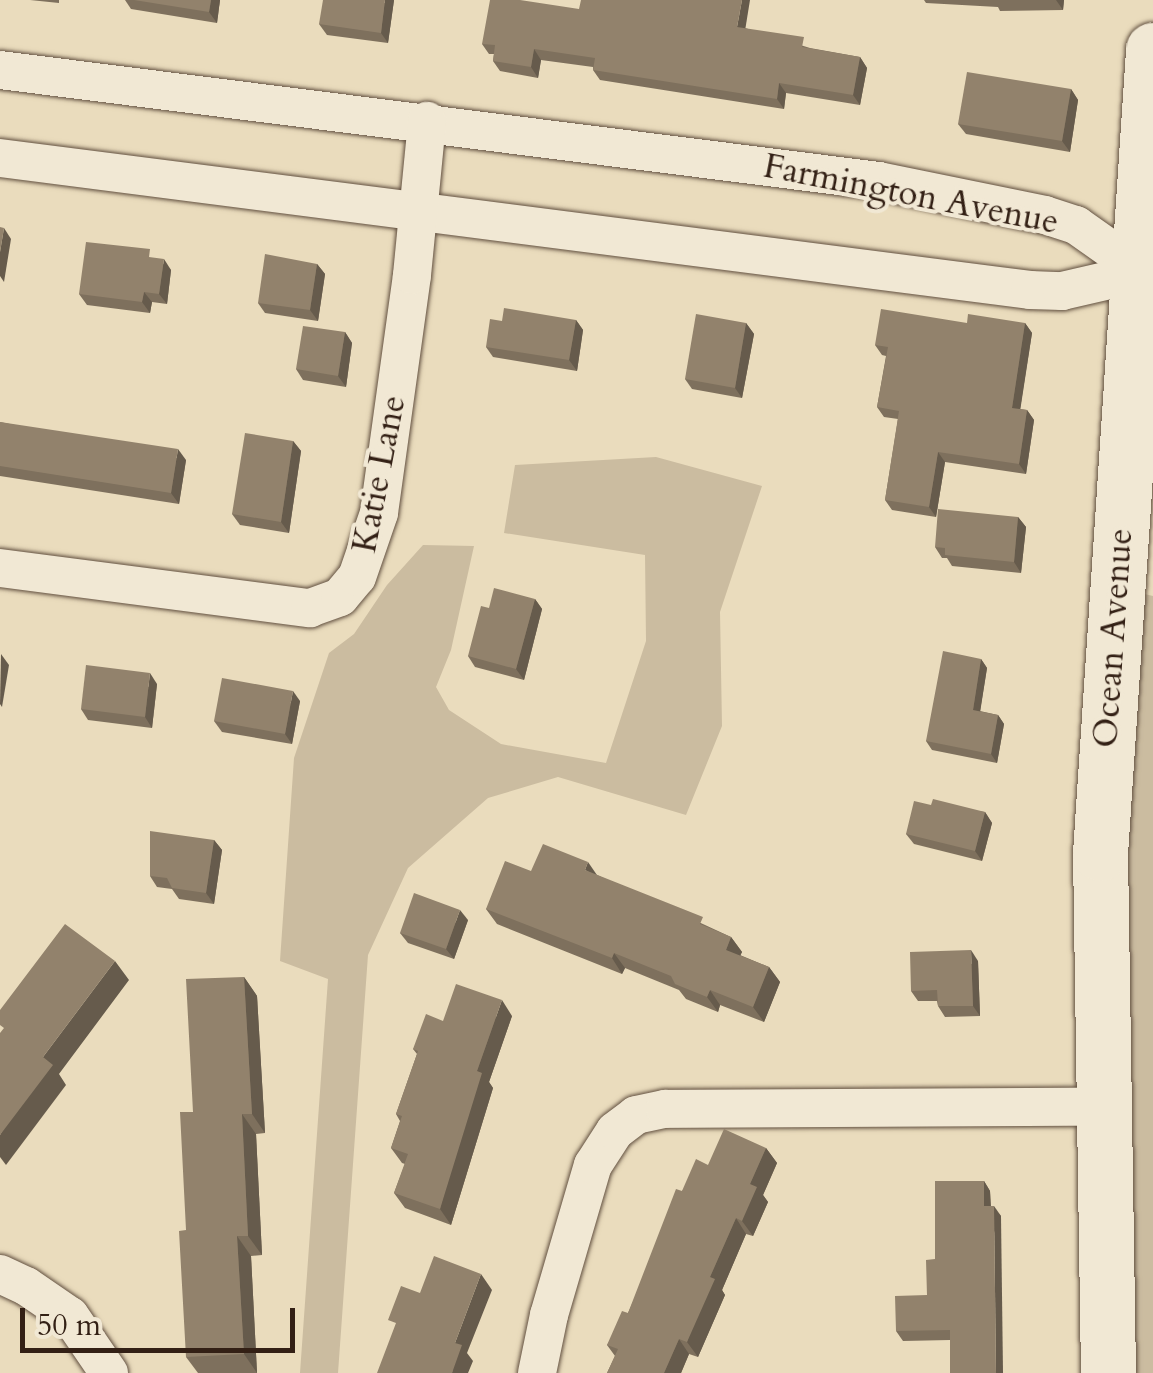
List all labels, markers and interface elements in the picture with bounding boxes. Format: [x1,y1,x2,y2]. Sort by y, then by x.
street label: Farmington Avenue [760,145,1062,243]
street label: Katie Lane [343,392,415,556]
street label: Ocean Avenue [1084,527,1142,749]
scale bar [25,1288,300,1350]
text: 50 m [37,1305,101,1346]

